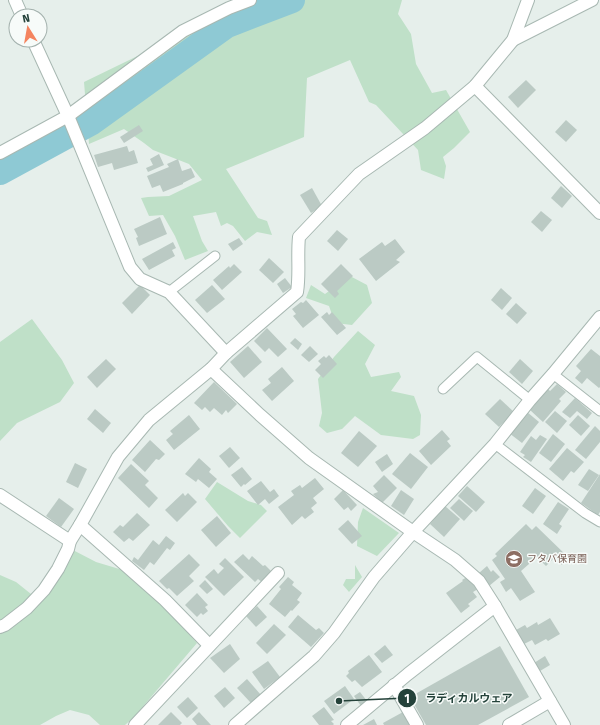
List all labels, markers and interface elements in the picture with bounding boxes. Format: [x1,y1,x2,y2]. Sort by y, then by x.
north arrow [8,8,48,48]
text: N [21,12,31,26]
school or university icon: フタバ保育園 [504,549,524,569]
place label: フタバ保育園 [527,553,587,565]
callout: ラディカルウェア [397,687,521,710]
text: 1 [404,692,410,706]
text: ラディカルウェア [425,692,513,705]

